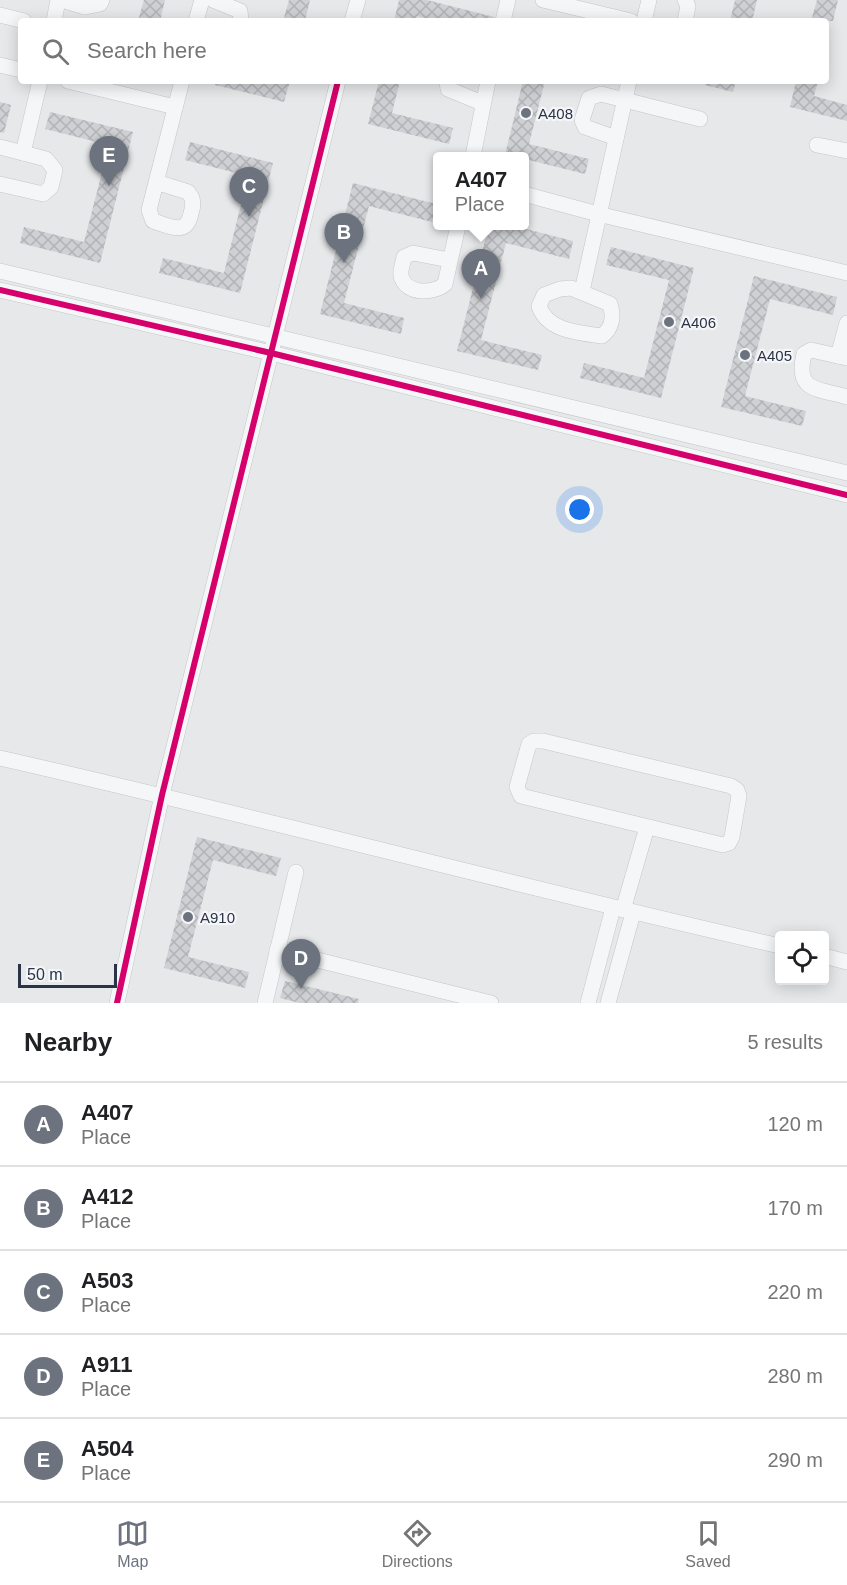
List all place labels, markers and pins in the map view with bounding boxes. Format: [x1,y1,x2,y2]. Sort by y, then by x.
place label: A408 [538,105,573,122]
marker: A408 [519,106,533,120]
pin: E [90,136,128,186]
pin: C [230,168,268,217]
pin: B [324,214,364,263]
pin: A [462,250,500,299]
place label: A406 [681,314,716,331]
marker: A406 [662,315,676,329]
place label: A405 [757,347,792,364]
marker: A405 [738,348,752,362]
place label: A910 [200,909,235,926]
marker: A910 [181,910,195,924]
pin: D [282,940,320,989]

